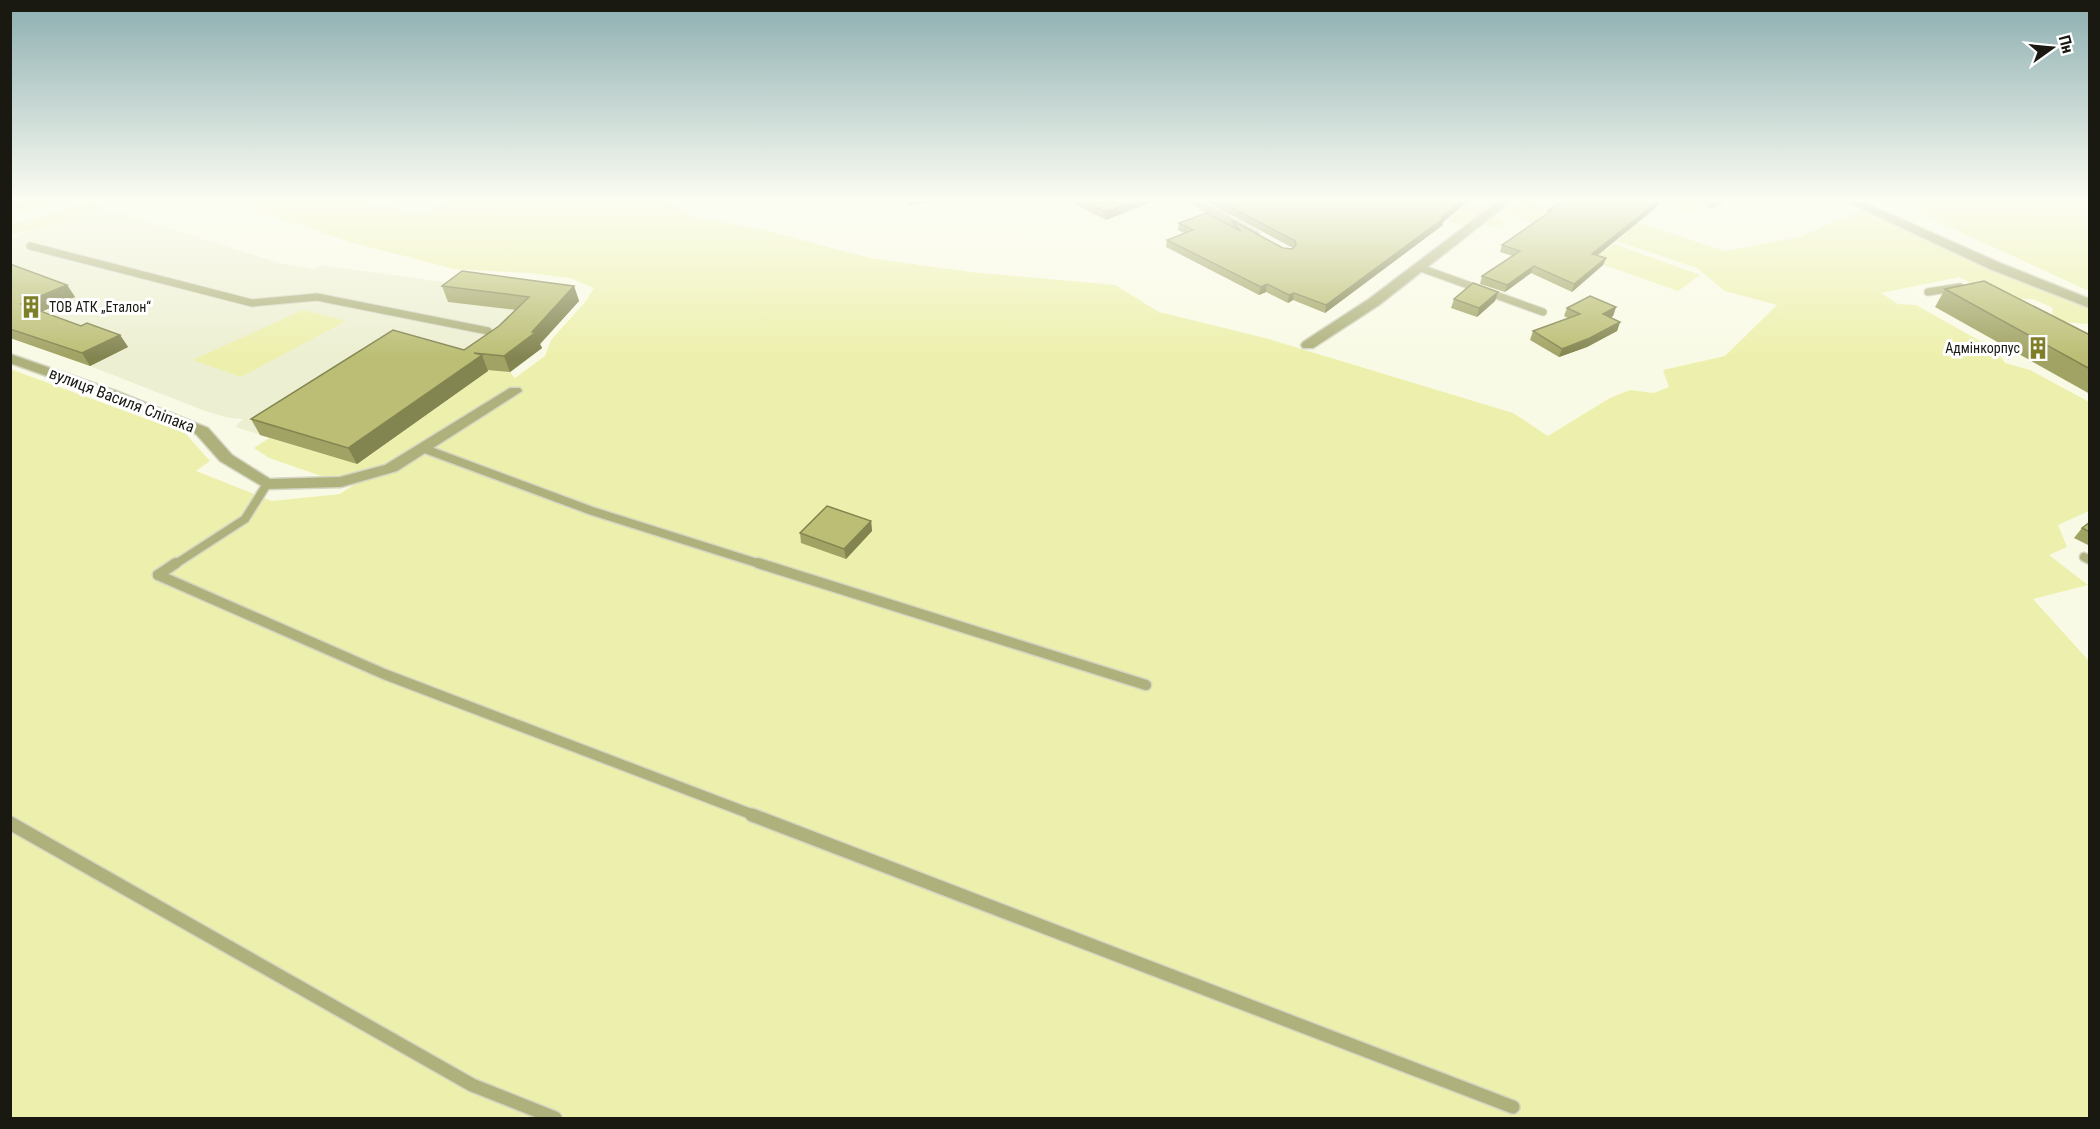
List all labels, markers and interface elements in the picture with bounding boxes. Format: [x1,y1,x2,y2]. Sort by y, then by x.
north arrow [2022,18,2082,78]
text: Пн [2055,33,2077,55]
building icon: ТОВ АТК „Еталон“ [18,294,44,320]
place label: ТОВ АТК „Еталон“ [49,299,151,315]
building icon: Адмінкорпус [2025,335,2051,361]
place label: Адмінкорпус [1945,340,2020,356]
street label: вулиця Василя Сліпака [47,364,197,436]

